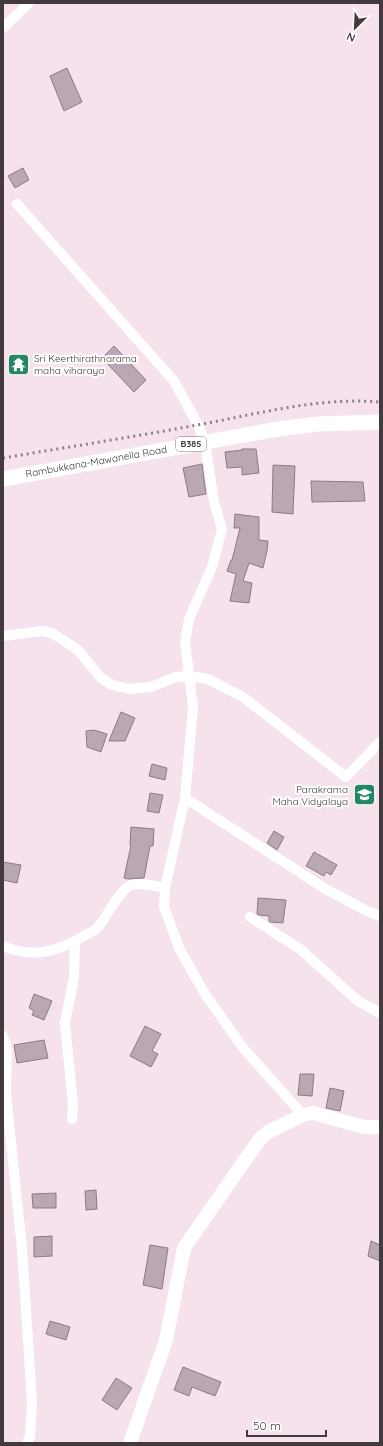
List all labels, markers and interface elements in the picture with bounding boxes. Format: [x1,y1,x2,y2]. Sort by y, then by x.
north arrow [335,8,375,48]
text: N [344,29,357,45]
temple icon: Sri Keerthirathnarama maha viharaya [6,351,32,377]
place label: Sri Keerthirathnarama maha viharaya [34,352,137,377]
road number: B385 [176,437,206,451]
street label: Rambukkana-Mawanella Road [24,443,168,480]
school or university icon: Parakrama Maha Vidyalaya [351,782,377,808]
place label: Parakrama Maha Vidyalaya [273,783,348,808]
scale bar [247,1412,326,1438]
text: 50 m [253,1418,281,1433]

